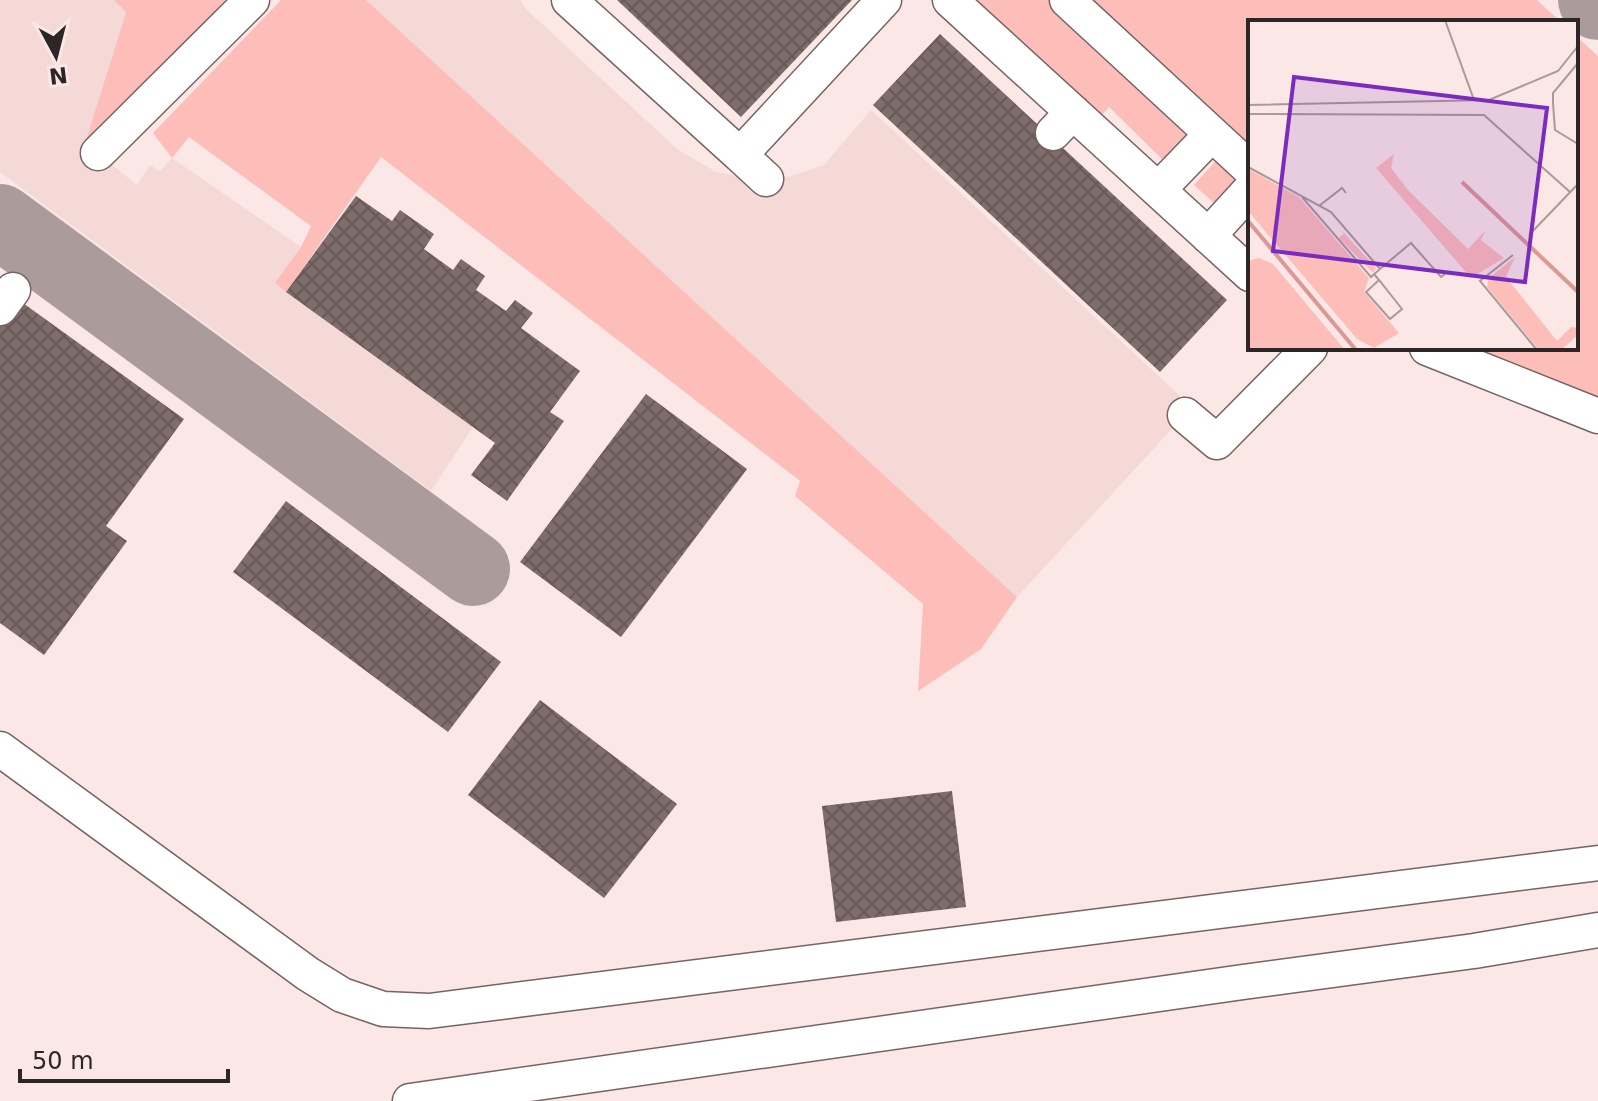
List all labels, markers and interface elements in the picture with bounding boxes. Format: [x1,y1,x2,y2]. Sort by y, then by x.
north arrow [16,16,96,96]
inset map [1248,20,1578,350]
text: N [48,62,69,89]
scale bar [20,1033,228,1083]
text: 50 m [32,1047,94,1075]

